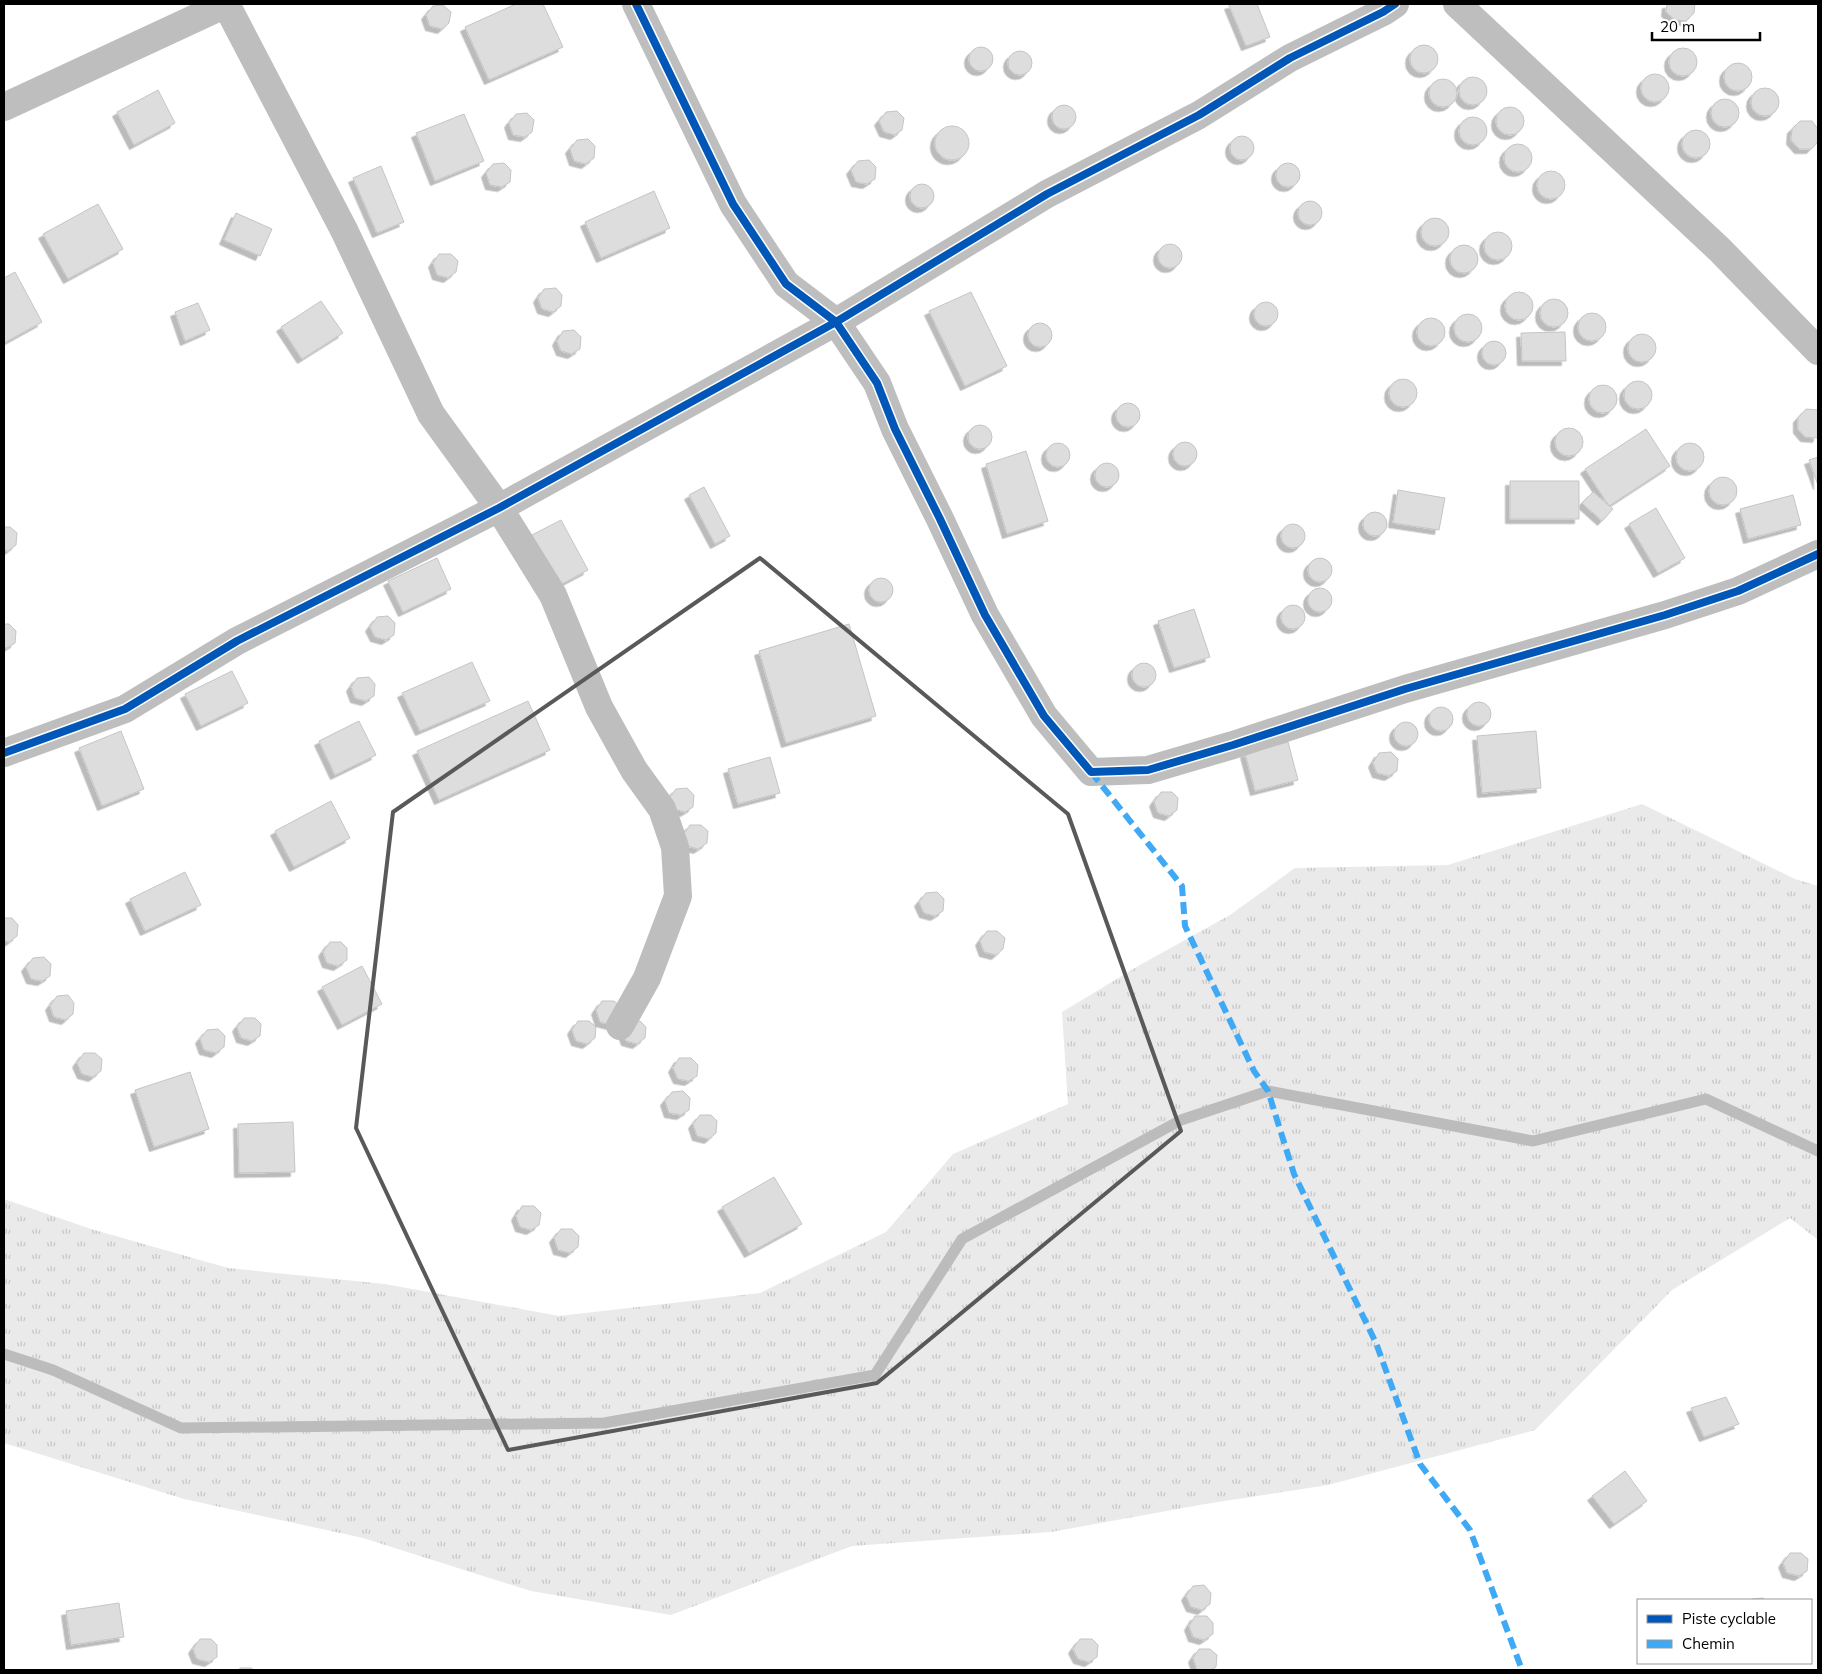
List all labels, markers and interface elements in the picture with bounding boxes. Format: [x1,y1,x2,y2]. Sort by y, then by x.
scale bar [1652,10,1760,42]
text: 20 m [1660,17,1695,36]
legend [1637,1599,1812,1664]
text: Piste cyclable [1682,1609,1776,1628]
text: Chemin [1682,1634,1735,1653]

